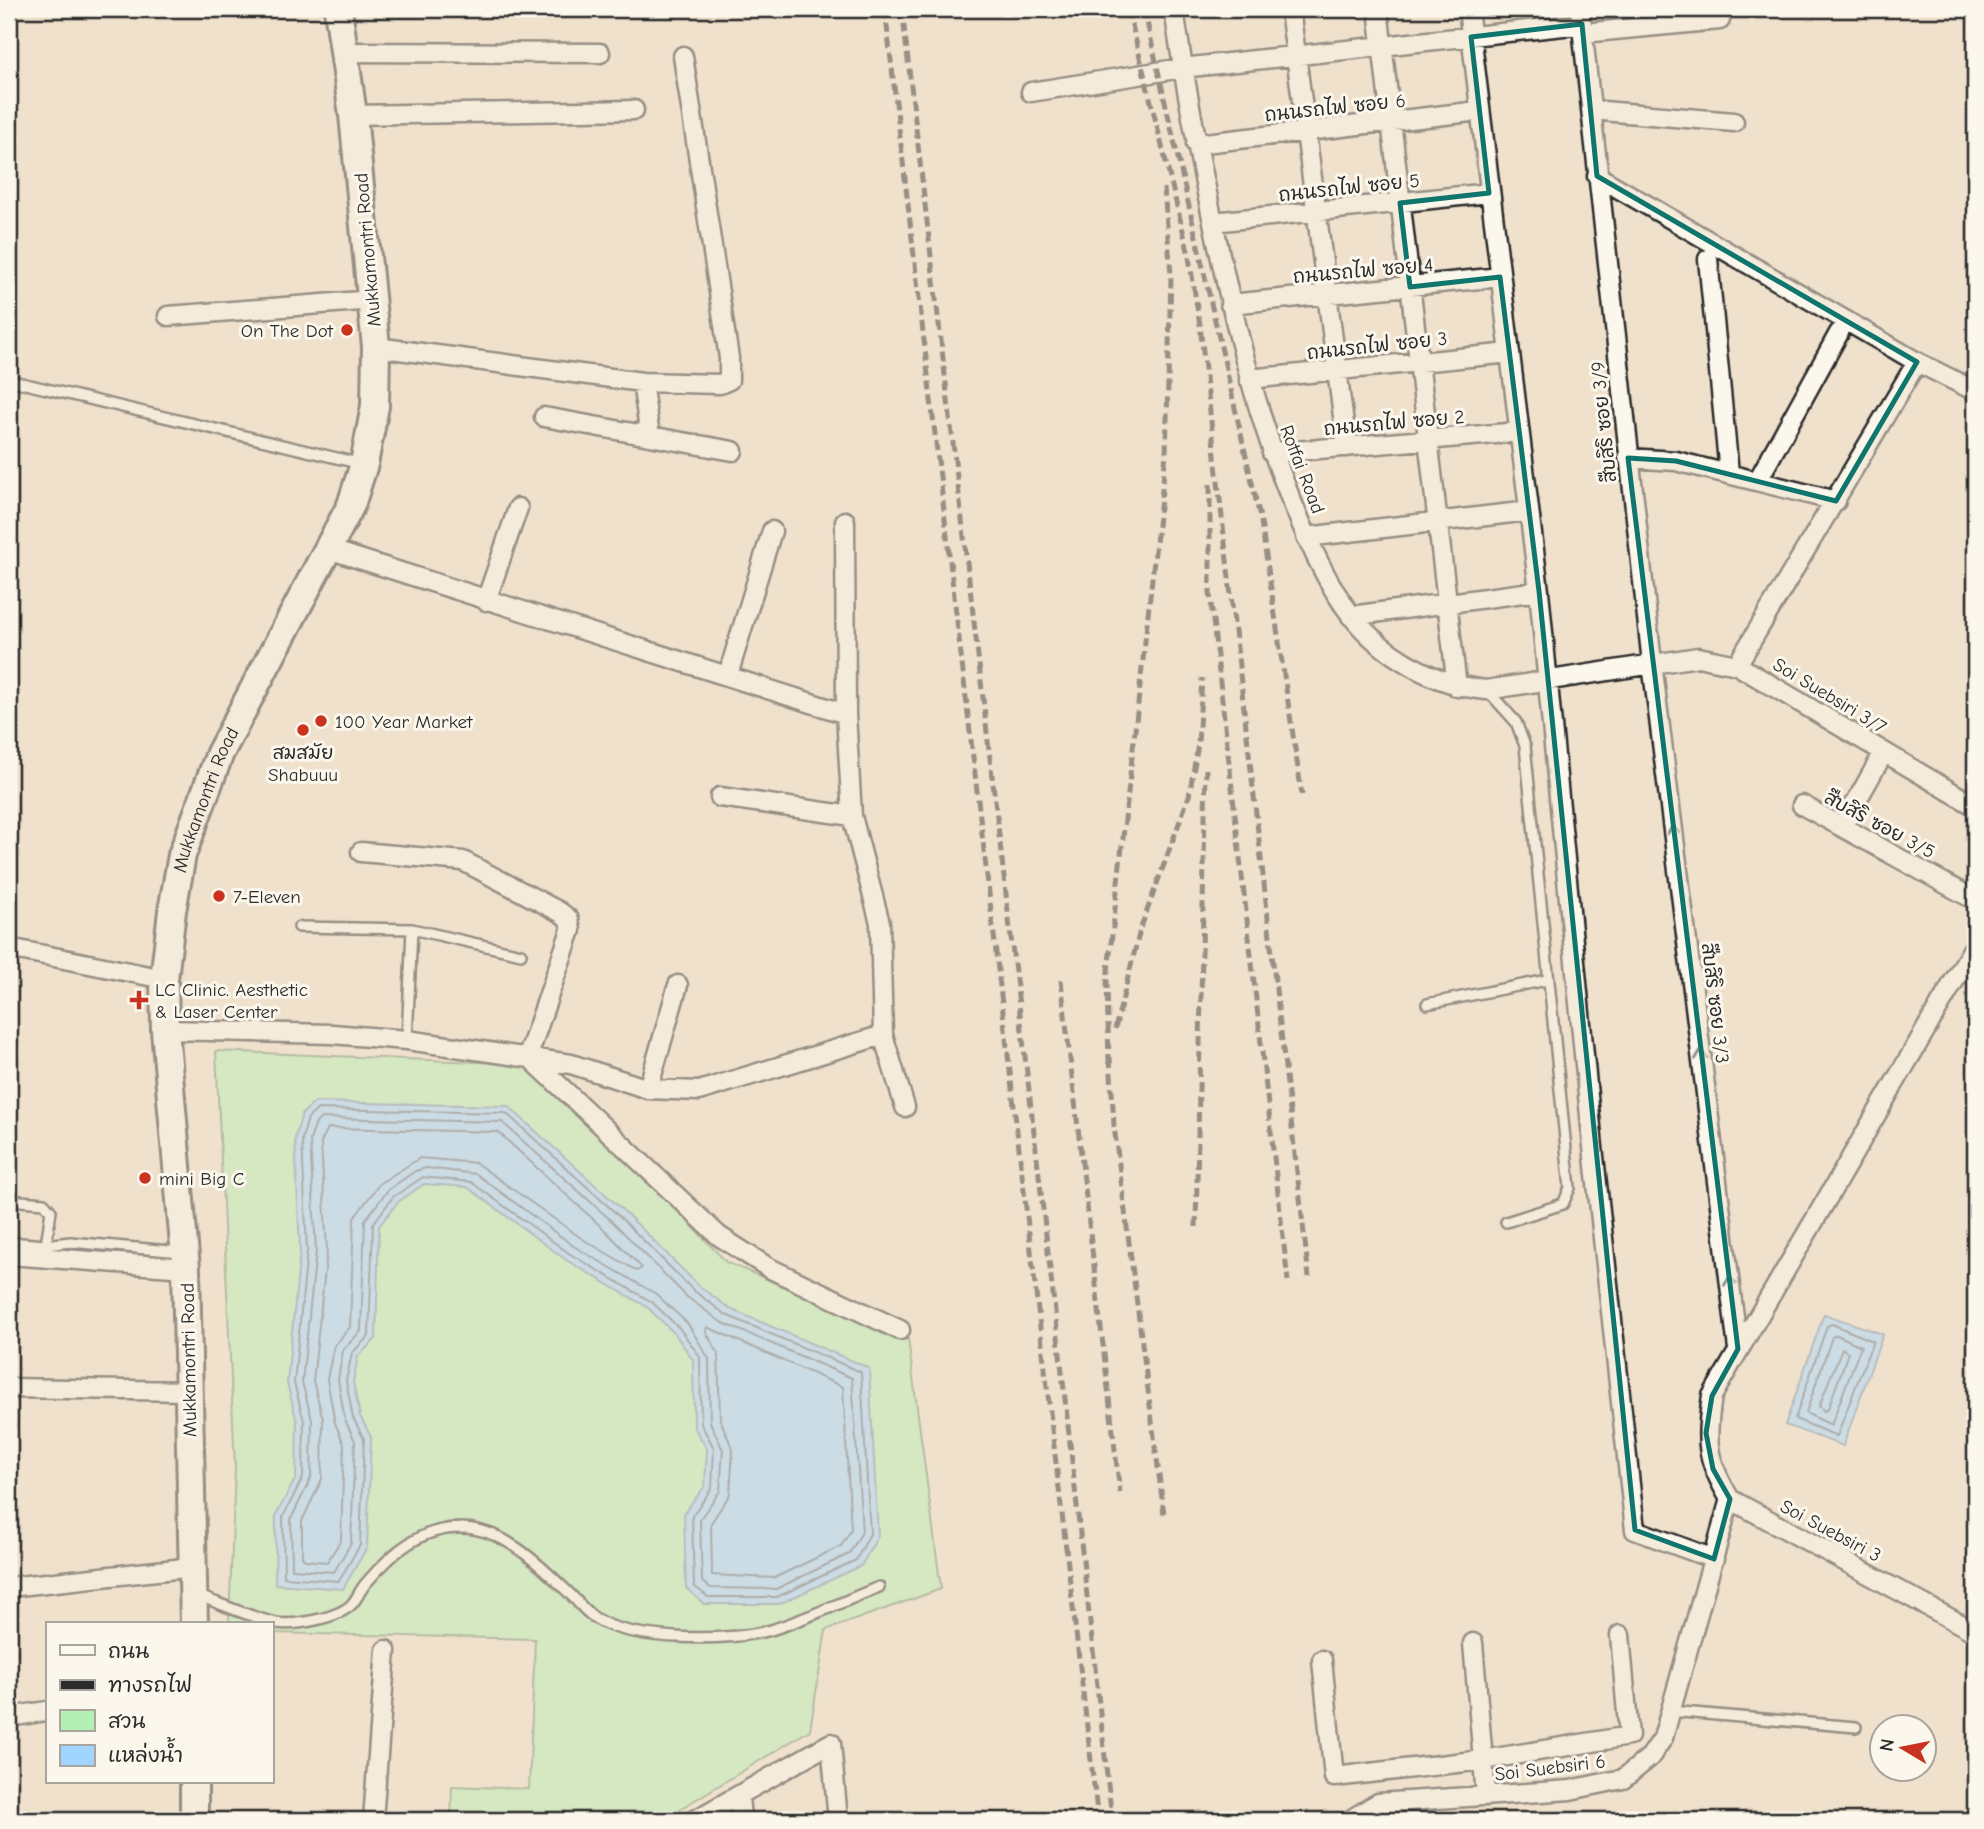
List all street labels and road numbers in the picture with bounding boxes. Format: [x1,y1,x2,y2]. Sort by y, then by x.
street label: ถนนรถไฟ ซอย 6 [1263,88,1407,126]
street label: ถนนรถไฟ ซอย 5 [1277,168,1421,206]
street label: Mukkamontri Road [350,172,386,328]
street label: ถนนรถไฟ ซอย 4 [1292,252,1434,288]
street label: ถนนรถไฟ ซอย 3 [1306,326,1448,364]
street label: สืบสิริ ซอย 3/9 [1586,360,1621,484]
street label: ถนนรถไฟ ซอย 2 [1323,404,1465,440]
street label: Rotfai Road [1275,422,1329,517]
street label: Soi Suebsiri 3/7 [1769,653,1890,738]
street label: Mukkamontri Road [169,724,244,874]
street label: สืบสิริ ซอย 3/5 [1821,786,1939,863]
street label: สืบสิริ ซอย 3/3 [1697,942,1734,1065]
street label: Mukkamontri Road [177,1283,201,1437]
street label: Soi Suebsiri 3 [1776,1495,1885,1567]
street label: Soi Suebsiri 6 [1493,1750,1607,1786]

